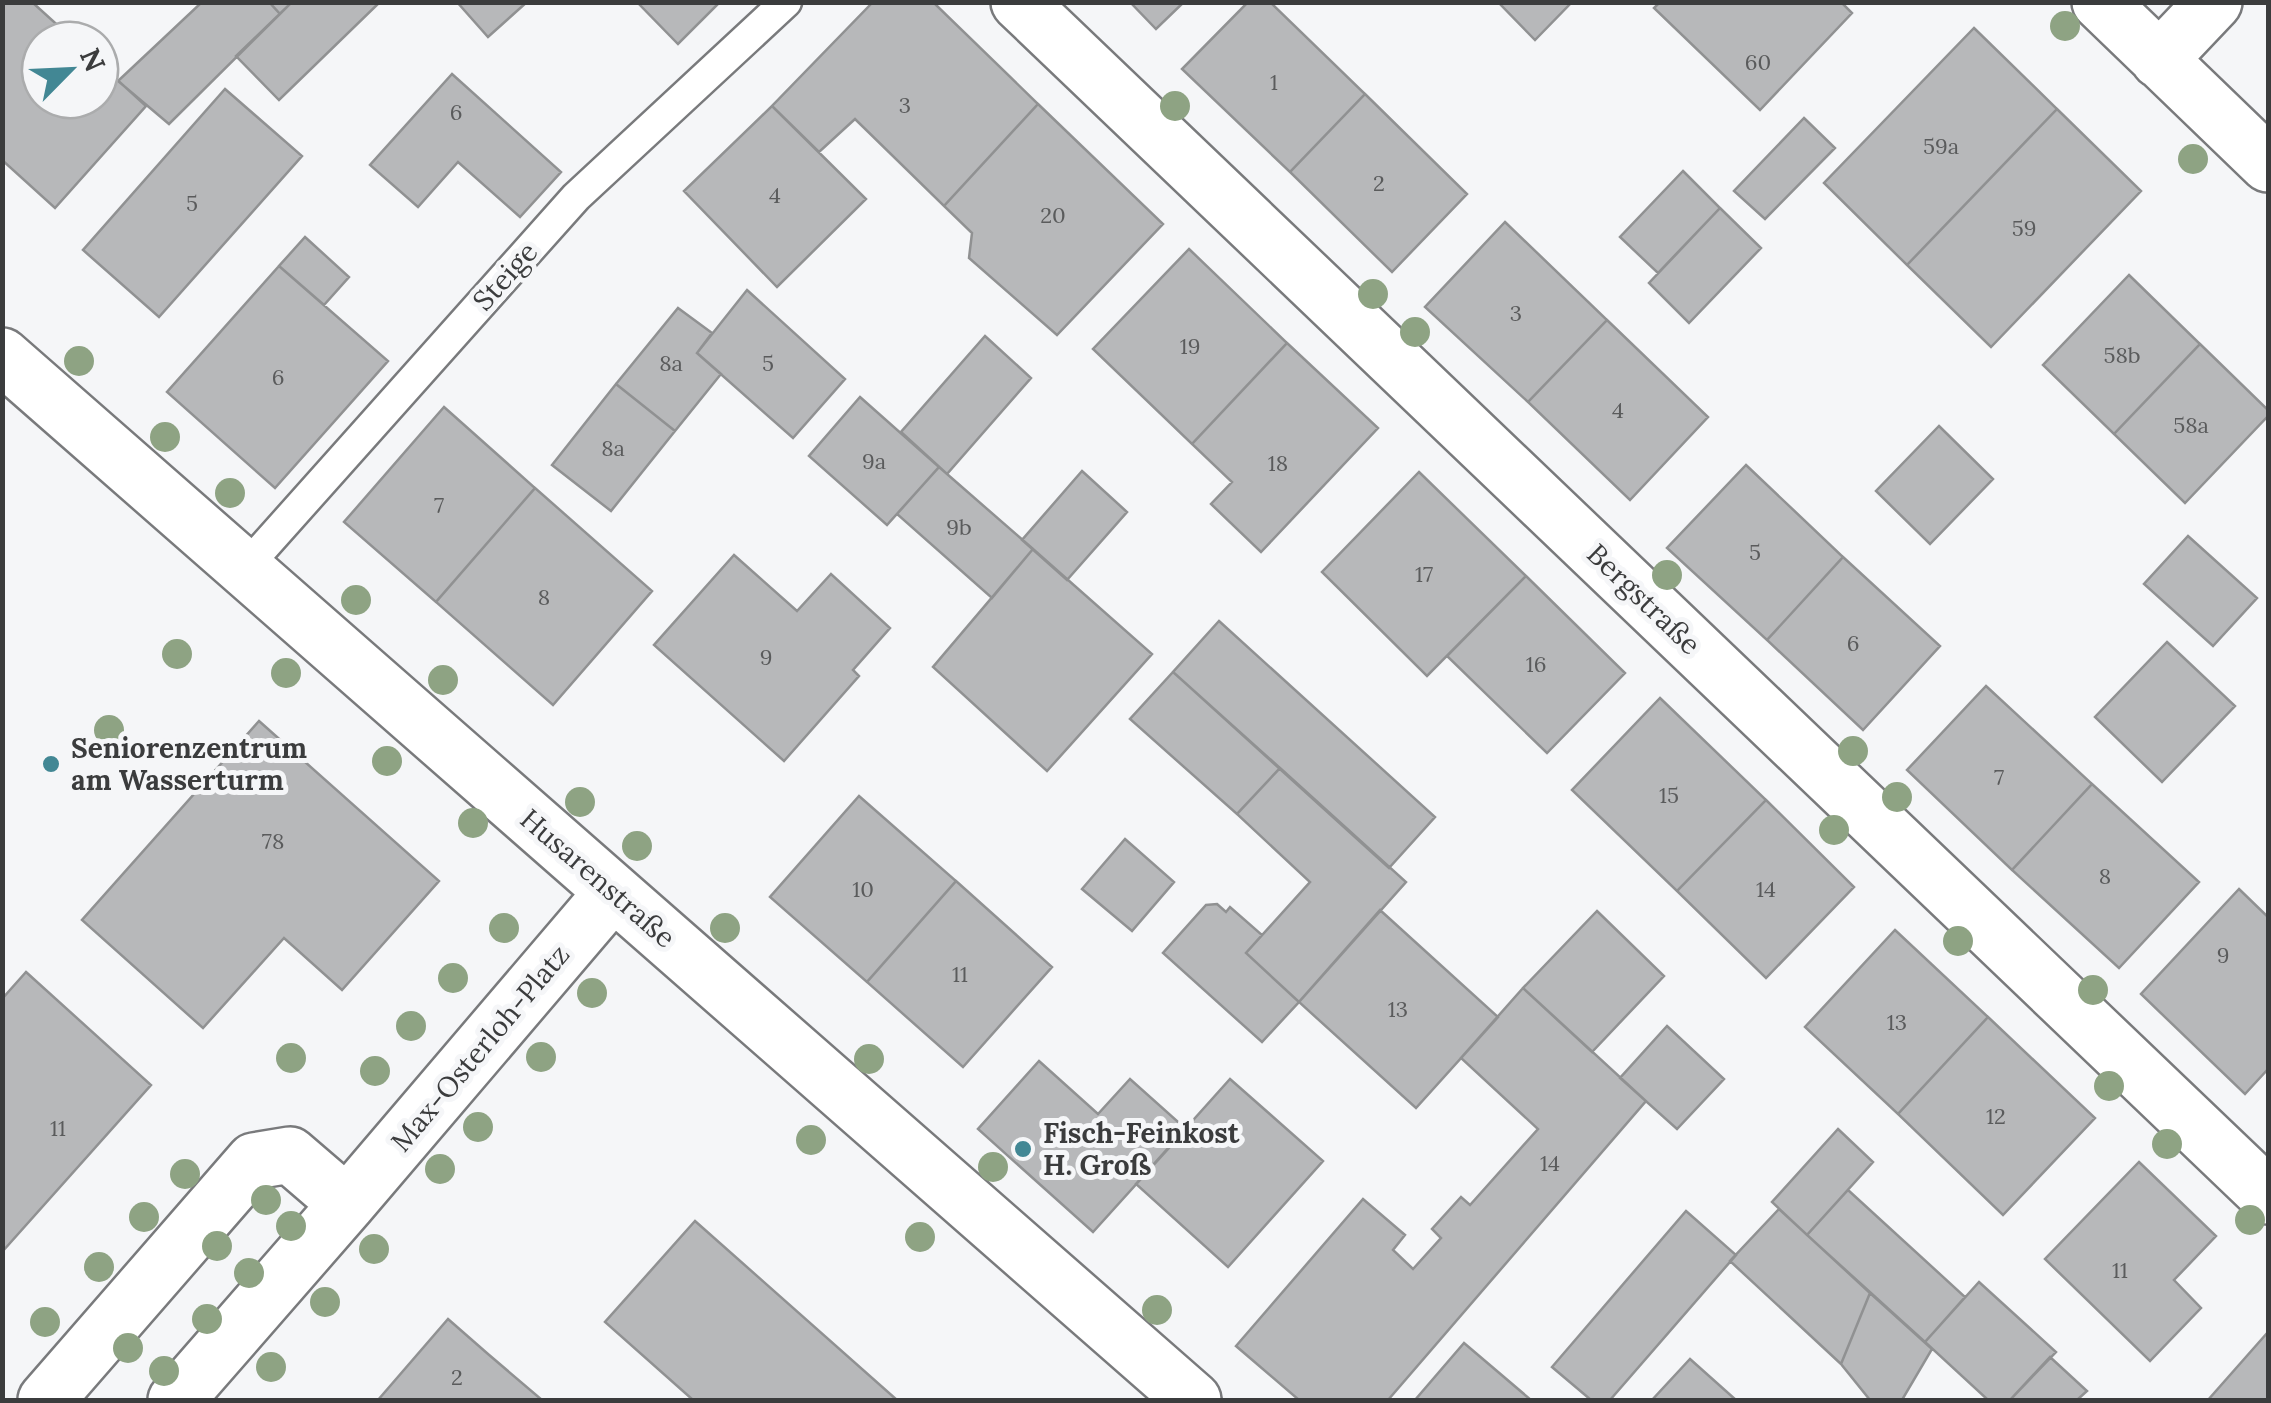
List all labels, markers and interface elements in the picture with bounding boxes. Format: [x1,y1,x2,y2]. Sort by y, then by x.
north arrow [20,20,120,120]
text: N [72,43,114,77]
house number: 60 [1745,48,1771,76]
house number: 1 [1270,68,1278,96]
house number: 3 [899,91,911,119]
house number: 6 [450,98,462,126]
house number: 59a [1923,132,1959,160]
house number: 2 [1373,169,1385,197]
house number: 4 [769,181,781,209]
house number: 5 [186,189,198,217]
house number: 20 [1040,201,1066,229]
house number: 59 [2012,214,2036,242]
street label: Steige [465,234,545,318]
house number: 3 [1510,299,1522,327]
house number: 19 [1180,332,1200,360]
house number: 58b [2103,341,2141,369]
house number: 8a [659,349,683,377]
house number: 5 [762,349,774,377]
house number: 6 [272,363,284,391]
house number: 4 [1612,396,1624,424]
house number: 58a [2173,411,2209,439]
house number: 8a [601,434,625,462]
house number: 9a [862,447,886,475]
house number: 18 [1268,449,1288,477]
house number: 7 [434,491,444,519]
house number: 9b [946,513,972,541]
street label: Bergstraße [1580,536,1708,662]
house number: 5 [1749,538,1761,566]
house number: 17 [1415,560,1433,588]
house number: 8 [538,583,550,611]
house number: 6 [1847,629,1859,657]
house number: 9 [760,643,772,671]
house number: 16 [1526,650,1546,678]
place label: Seniorenzentrum am Wasserturm [71,730,307,798]
marker: Seniorenzentrum am Wasserturm [40,753,62,775]
house number: 7 [1994,763,2004,791]
house number: 15 [1659,781,1679,809]
street label: Husarenstraße [513,801,683,955]
house number: 78 [262,827,284,855]
house number: 8 [2099,862,2111,890]
house number: 10 [852,875,874,903]
house number: 14 [1756,875,1776,903]
street label: Max-Osterloh-Platz [383,937,577,1159]
house number: 9 [2217,941,2229,969]
house number: 11 [952,960,968,988]
house number: 13 [1388,995,1408,1023]
house number: 13 [1887,1008,1907,1036]
house number: 12 [1986,1102,2006,1130]
house number: 11 [50,1114,66,1142]
place label: Fisch-Feinkost H. Groß [1043,1115,1240,1183]
marker: Fisch-Feinkost H. Groß [1012,1138,1034,1160]
house number: 14 [1540,1149,1560,1177]
house number: 11 [2112,1256,2128,1284]
house number: 2 [451,1363,463,1391]

